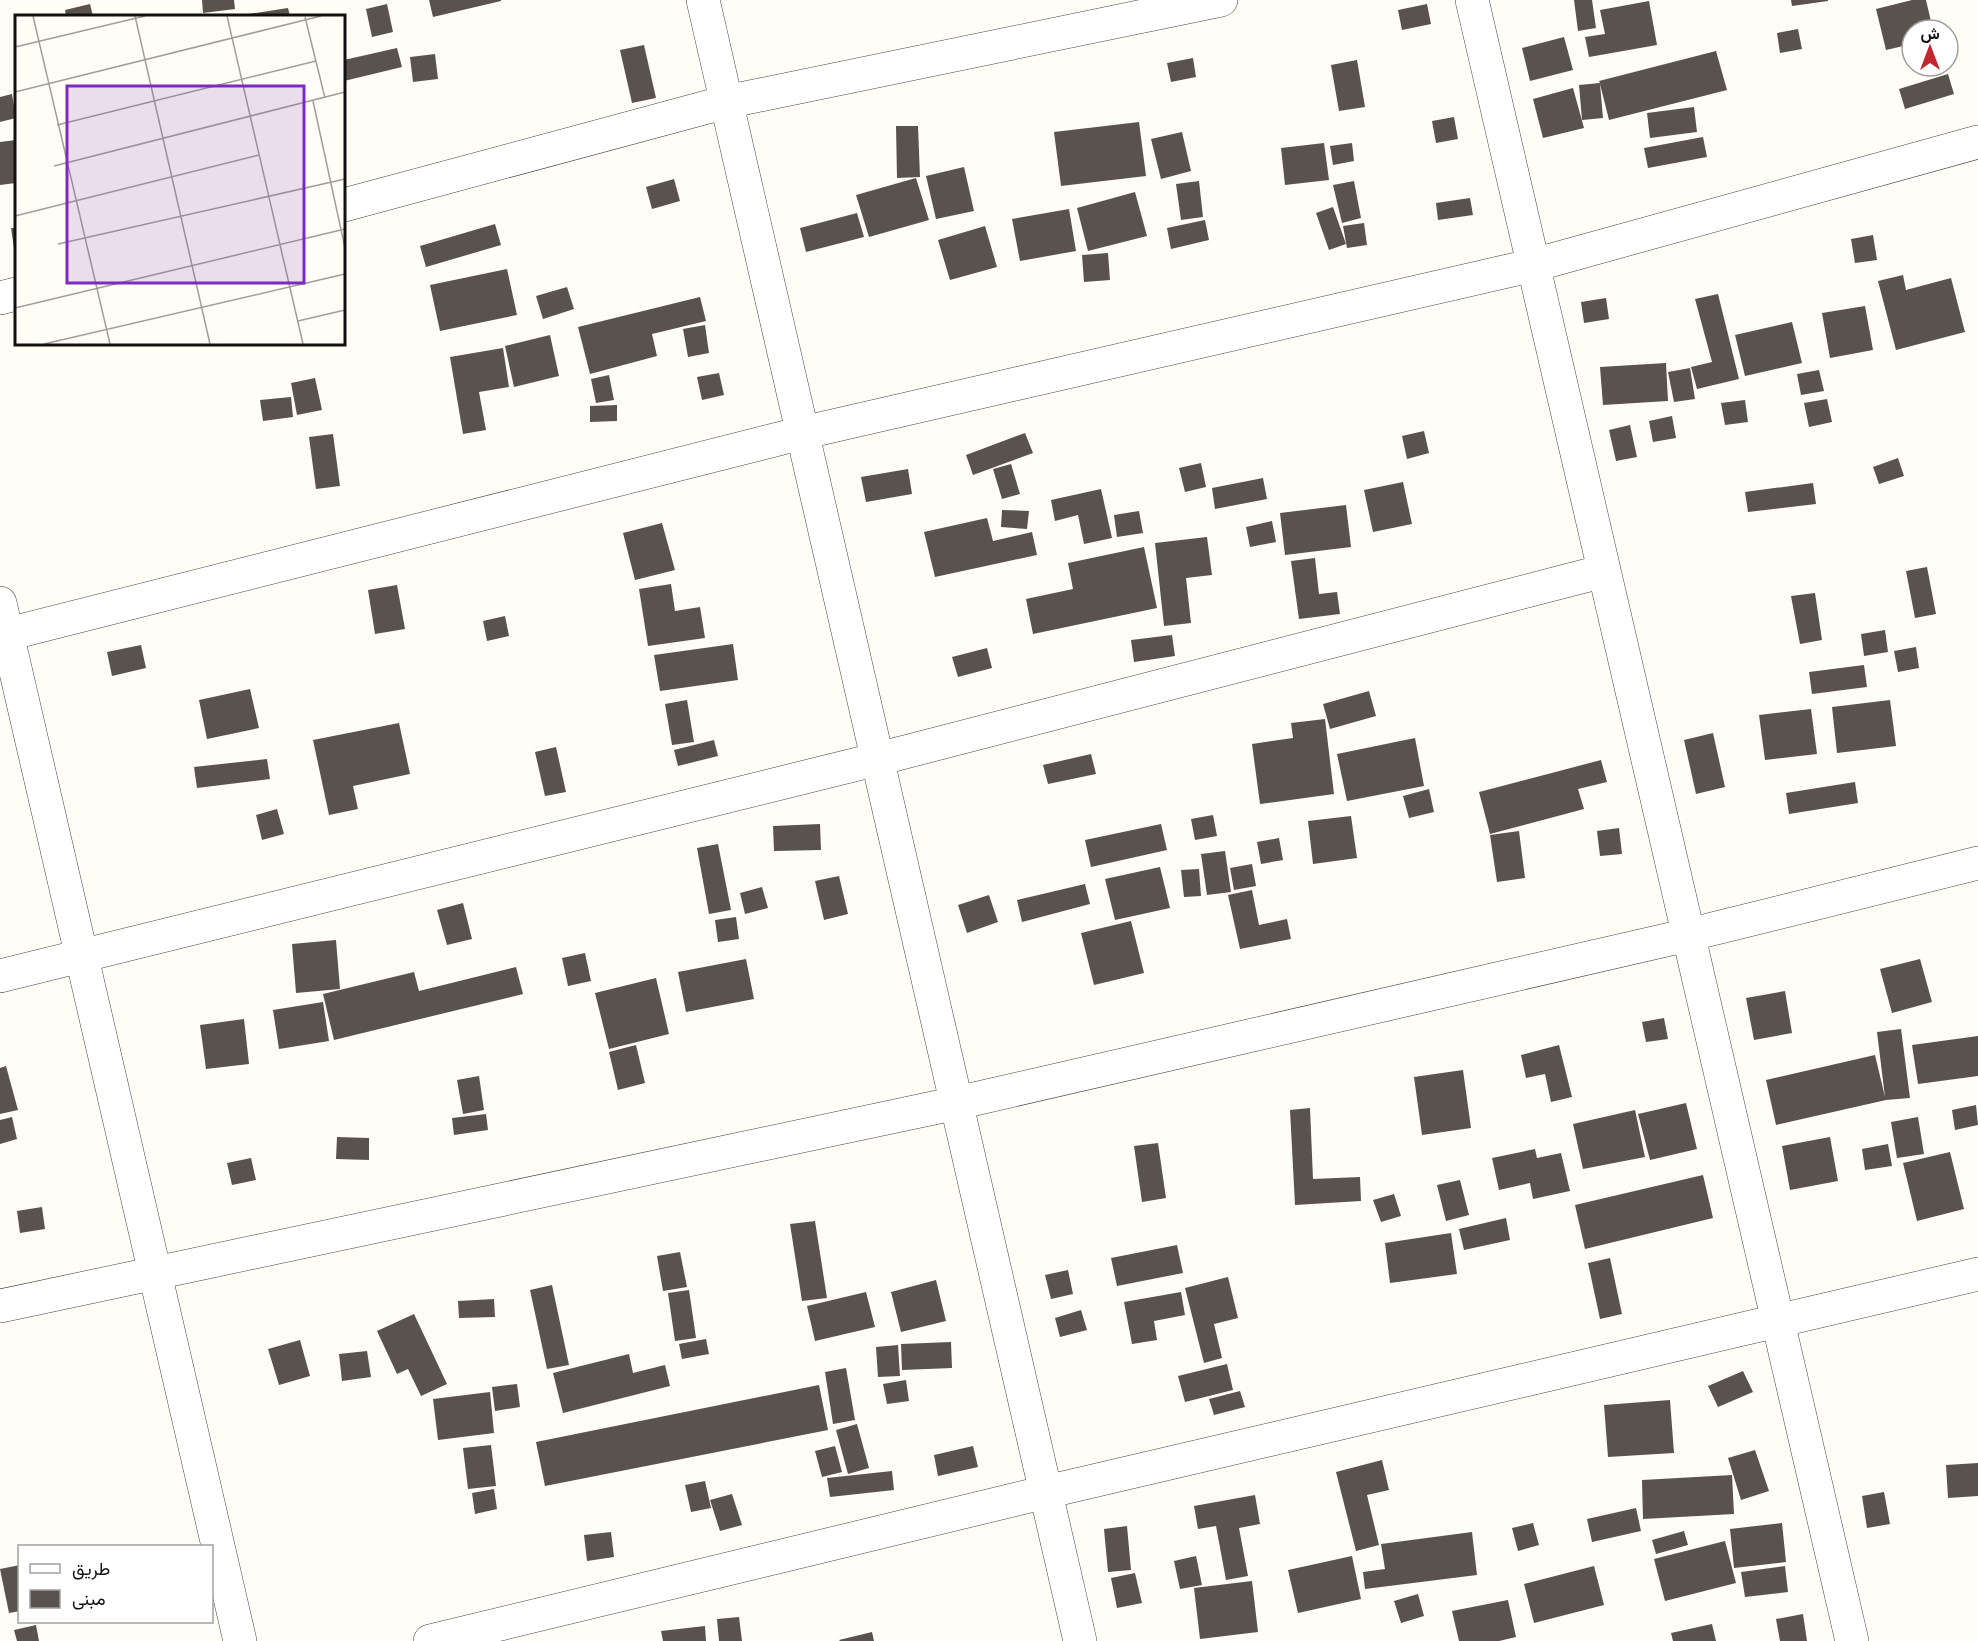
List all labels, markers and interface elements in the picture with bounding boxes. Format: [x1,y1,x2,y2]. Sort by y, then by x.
inset map [15,15,345,345]
north arrow [1900,18,1960,78]
text: ش [1920,22,1940,44]
legend [18,1545,213,1623]
text: طريق [72,1556,110,1580]
text: مبنى [72,1586,106,1610]

